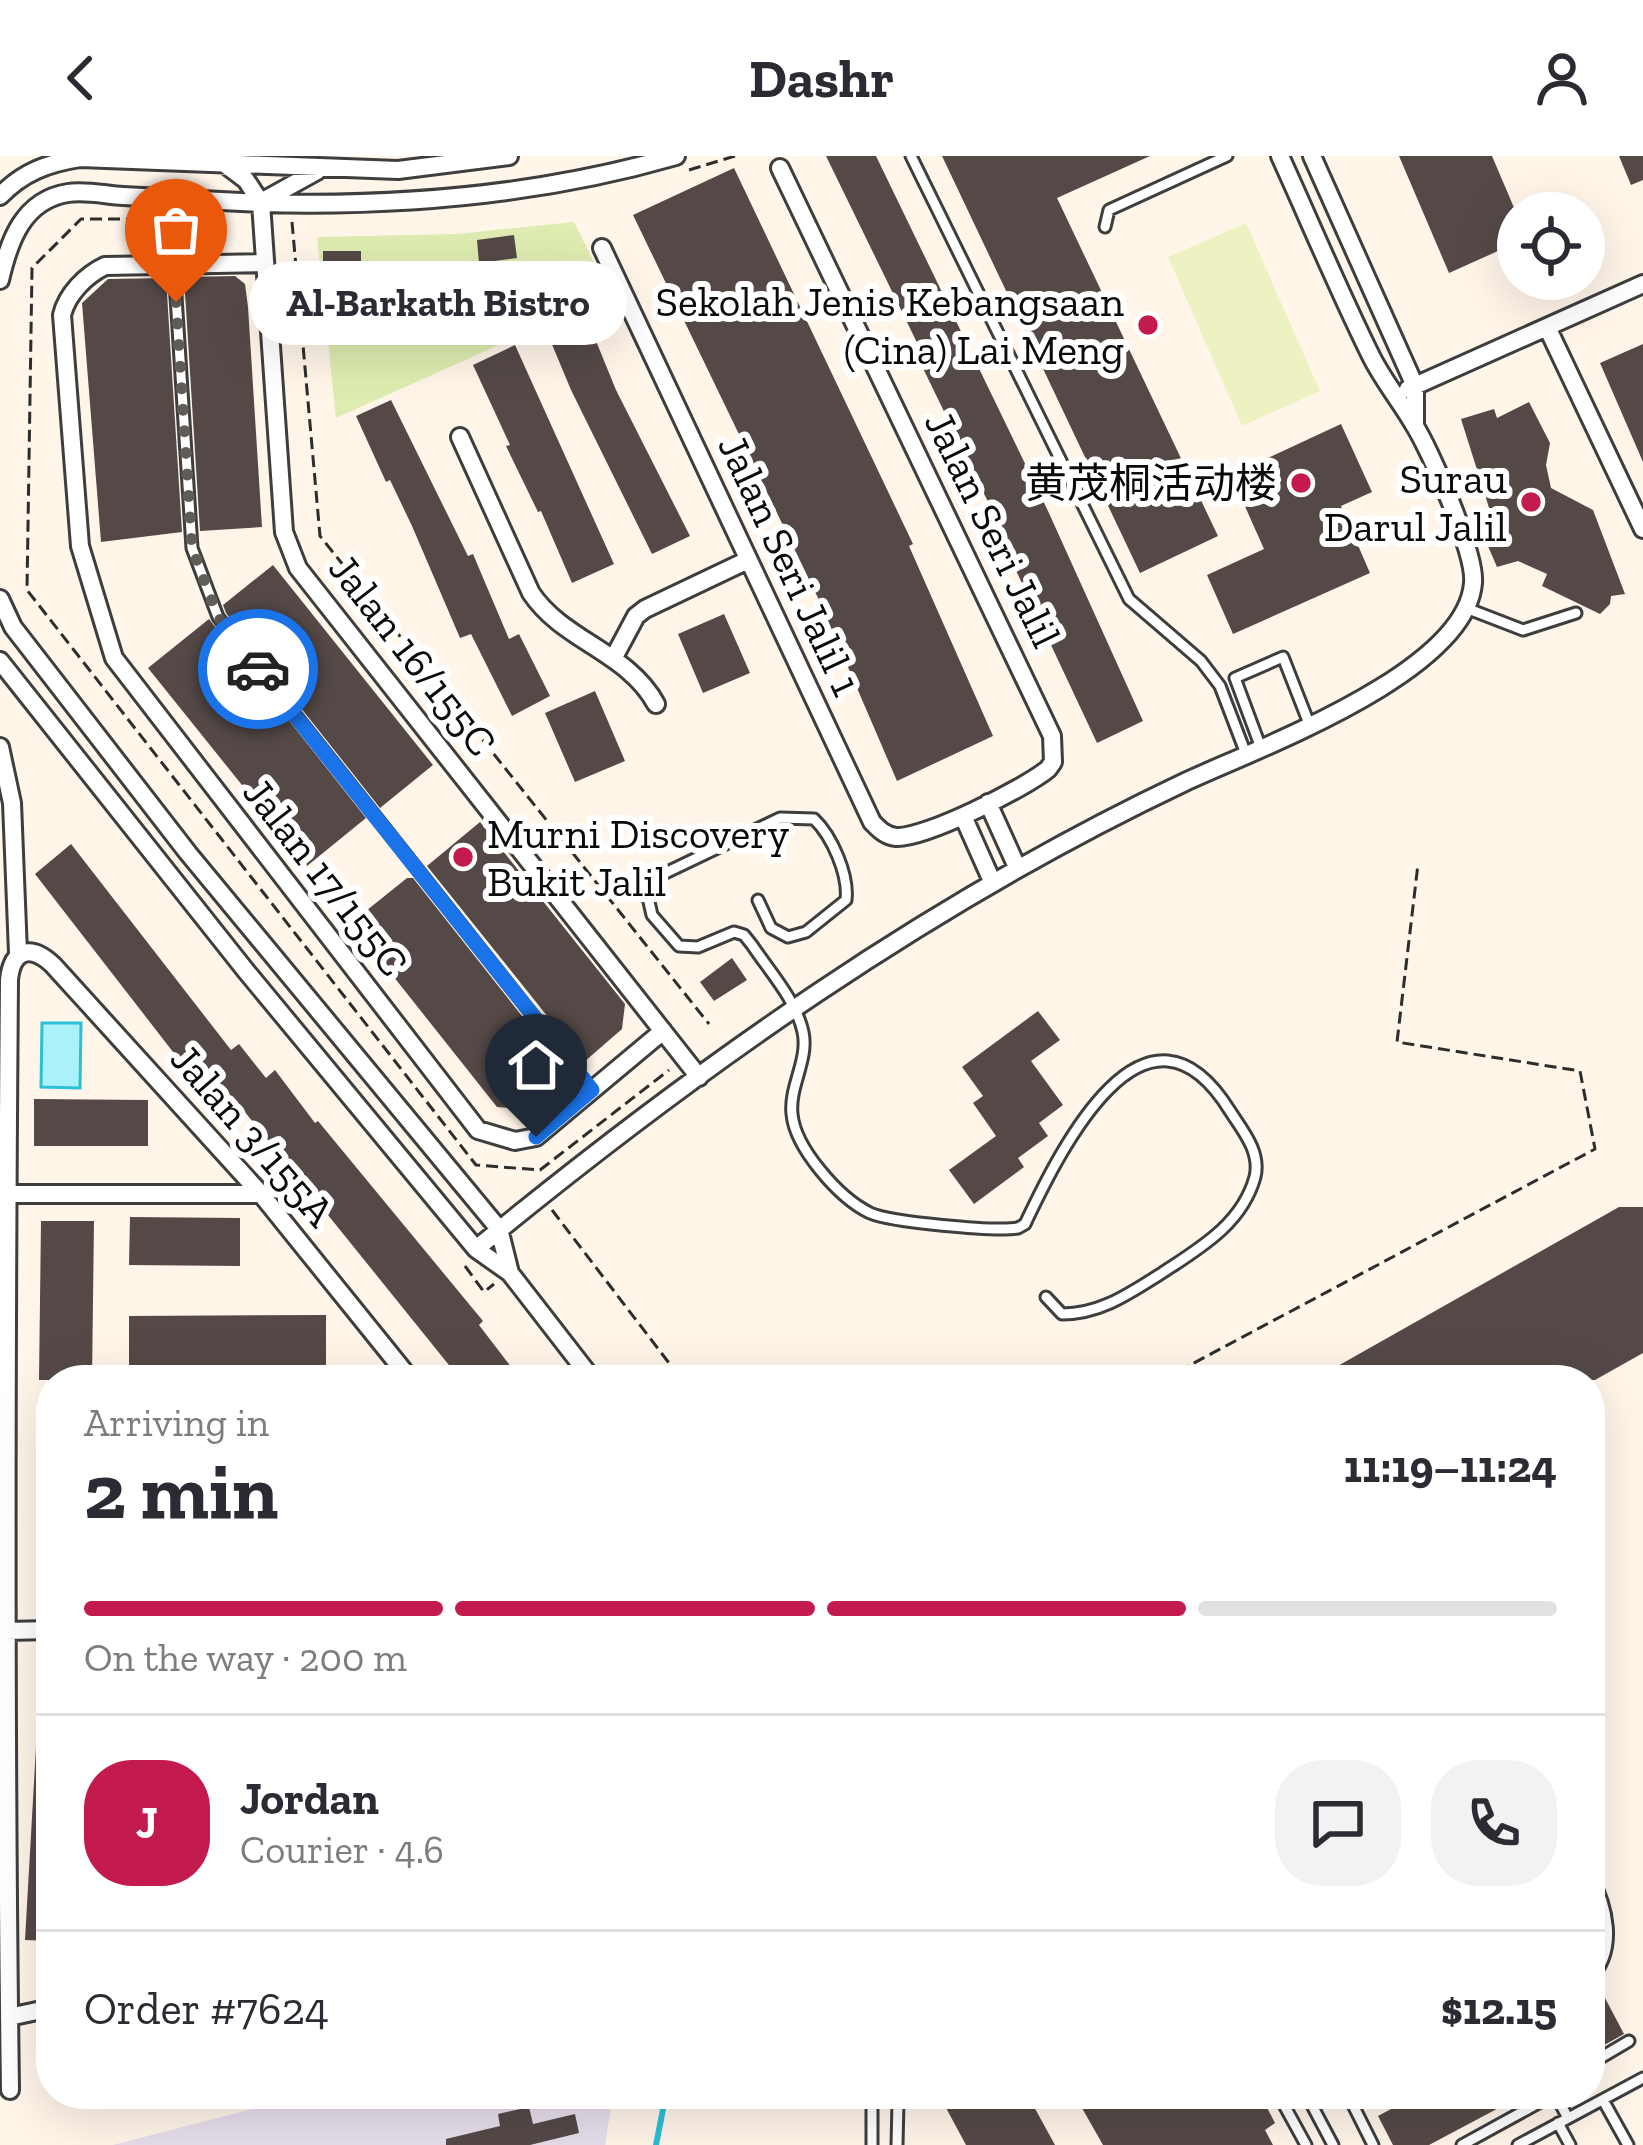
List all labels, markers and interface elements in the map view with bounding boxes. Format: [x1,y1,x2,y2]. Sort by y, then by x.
icon: back [48,45,114,111]
icon: person [1529,45,1595,111]
text: Dashr [749,46,894,111]
pin [125,179,227,302]
map controls [1497,192,1605,300]
button: locate [1497,192,1605,300]
icon: bag [143,197,209,263]
callout: Al-Barkath Bistro [248,260,626,344]
place label: Sekolah Jenis Kebangsaan (Cina) Lai Meng [656,276,1124,375]
text: Al-Barkath Bistro [286,279,590,326]
marker: Sekolah Jenis Kebangsaan (Cina) Lai Meng [1135,312,1161,338]
street label: Jalan Seri Jalil [914,403,1072,655]
street label: Jalan Seri Jalil 1 [707,427,873,703]
place label: Surau Darul Jalil [1324,453,1507,552]
place label: 黄茂桐活动楼 [1025,458,1277,509]
marker: 黄茂桐活动楼 [1288,470,1314,496]
marker: Surau Darul Jalil [1518,489,1544,515]
street label: Jalan 16/155C [318,544,508,766]
courier [198,609,318,729]
icon: car [225,636,291,702]
street label: Jalan 17/155C [233,768,419,986]
place label: Murni Discovery Bukit Jalil [487,808,790,907]
marker: Murni Discovery Bukit Jalil [450,844,476,870]
pin [485,1014,587,1137]
icon: home [503,1032,569,1098]
street label: Jalan 3/155A [160,1034,346,1237]
text: Arriving in [84,1399,269,1446]
text: 11:19–11:24 [1344,1440,1557,1494]
text: 2 min [84,1444,278,1538]
text: On the way · 200 m [84,1634,407,1681]
button: chat [1275,1760,1401,1886]
button: phone [1431,1760,1557,1886]
text: Jordan [240,1772,379,1826]
text: J [136,1796,158,1850]
text: Courier · 4.6 [240,1826,444,1873]
text: Order #7624 [84,1982,329,2036]
text: $12.15 [1441,1982,1557,2036]

